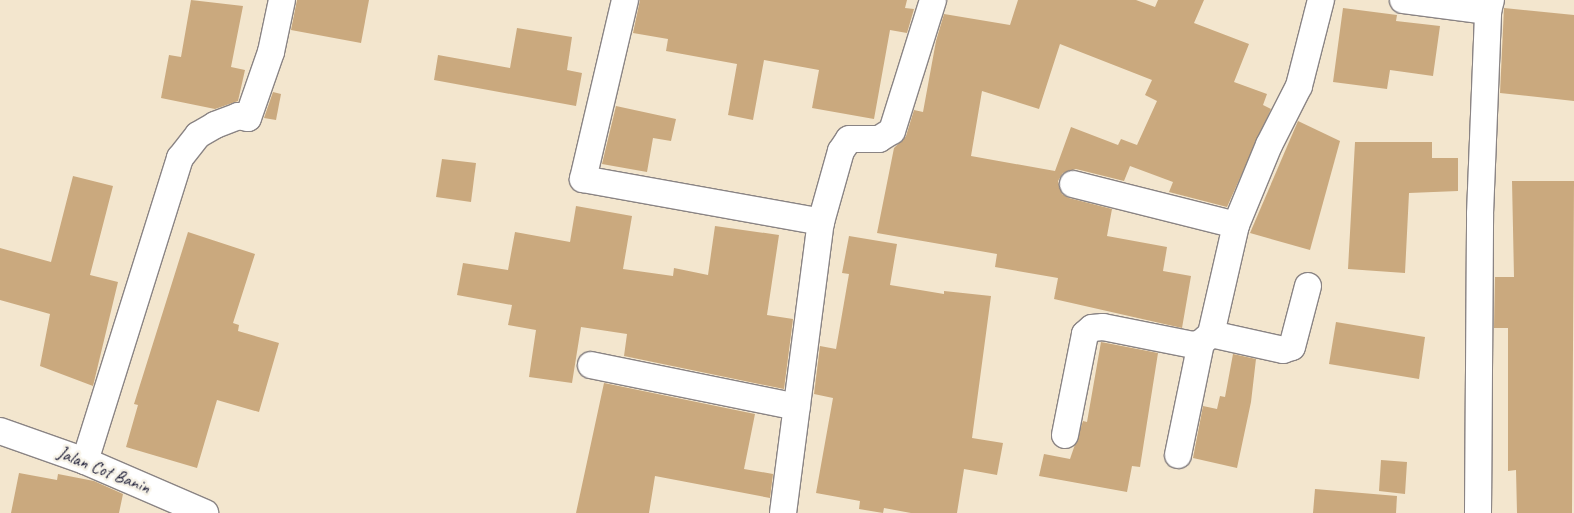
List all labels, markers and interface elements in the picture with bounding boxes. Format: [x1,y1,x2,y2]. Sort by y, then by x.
street label: Jalan Cot Banin [55,442,153,498]

